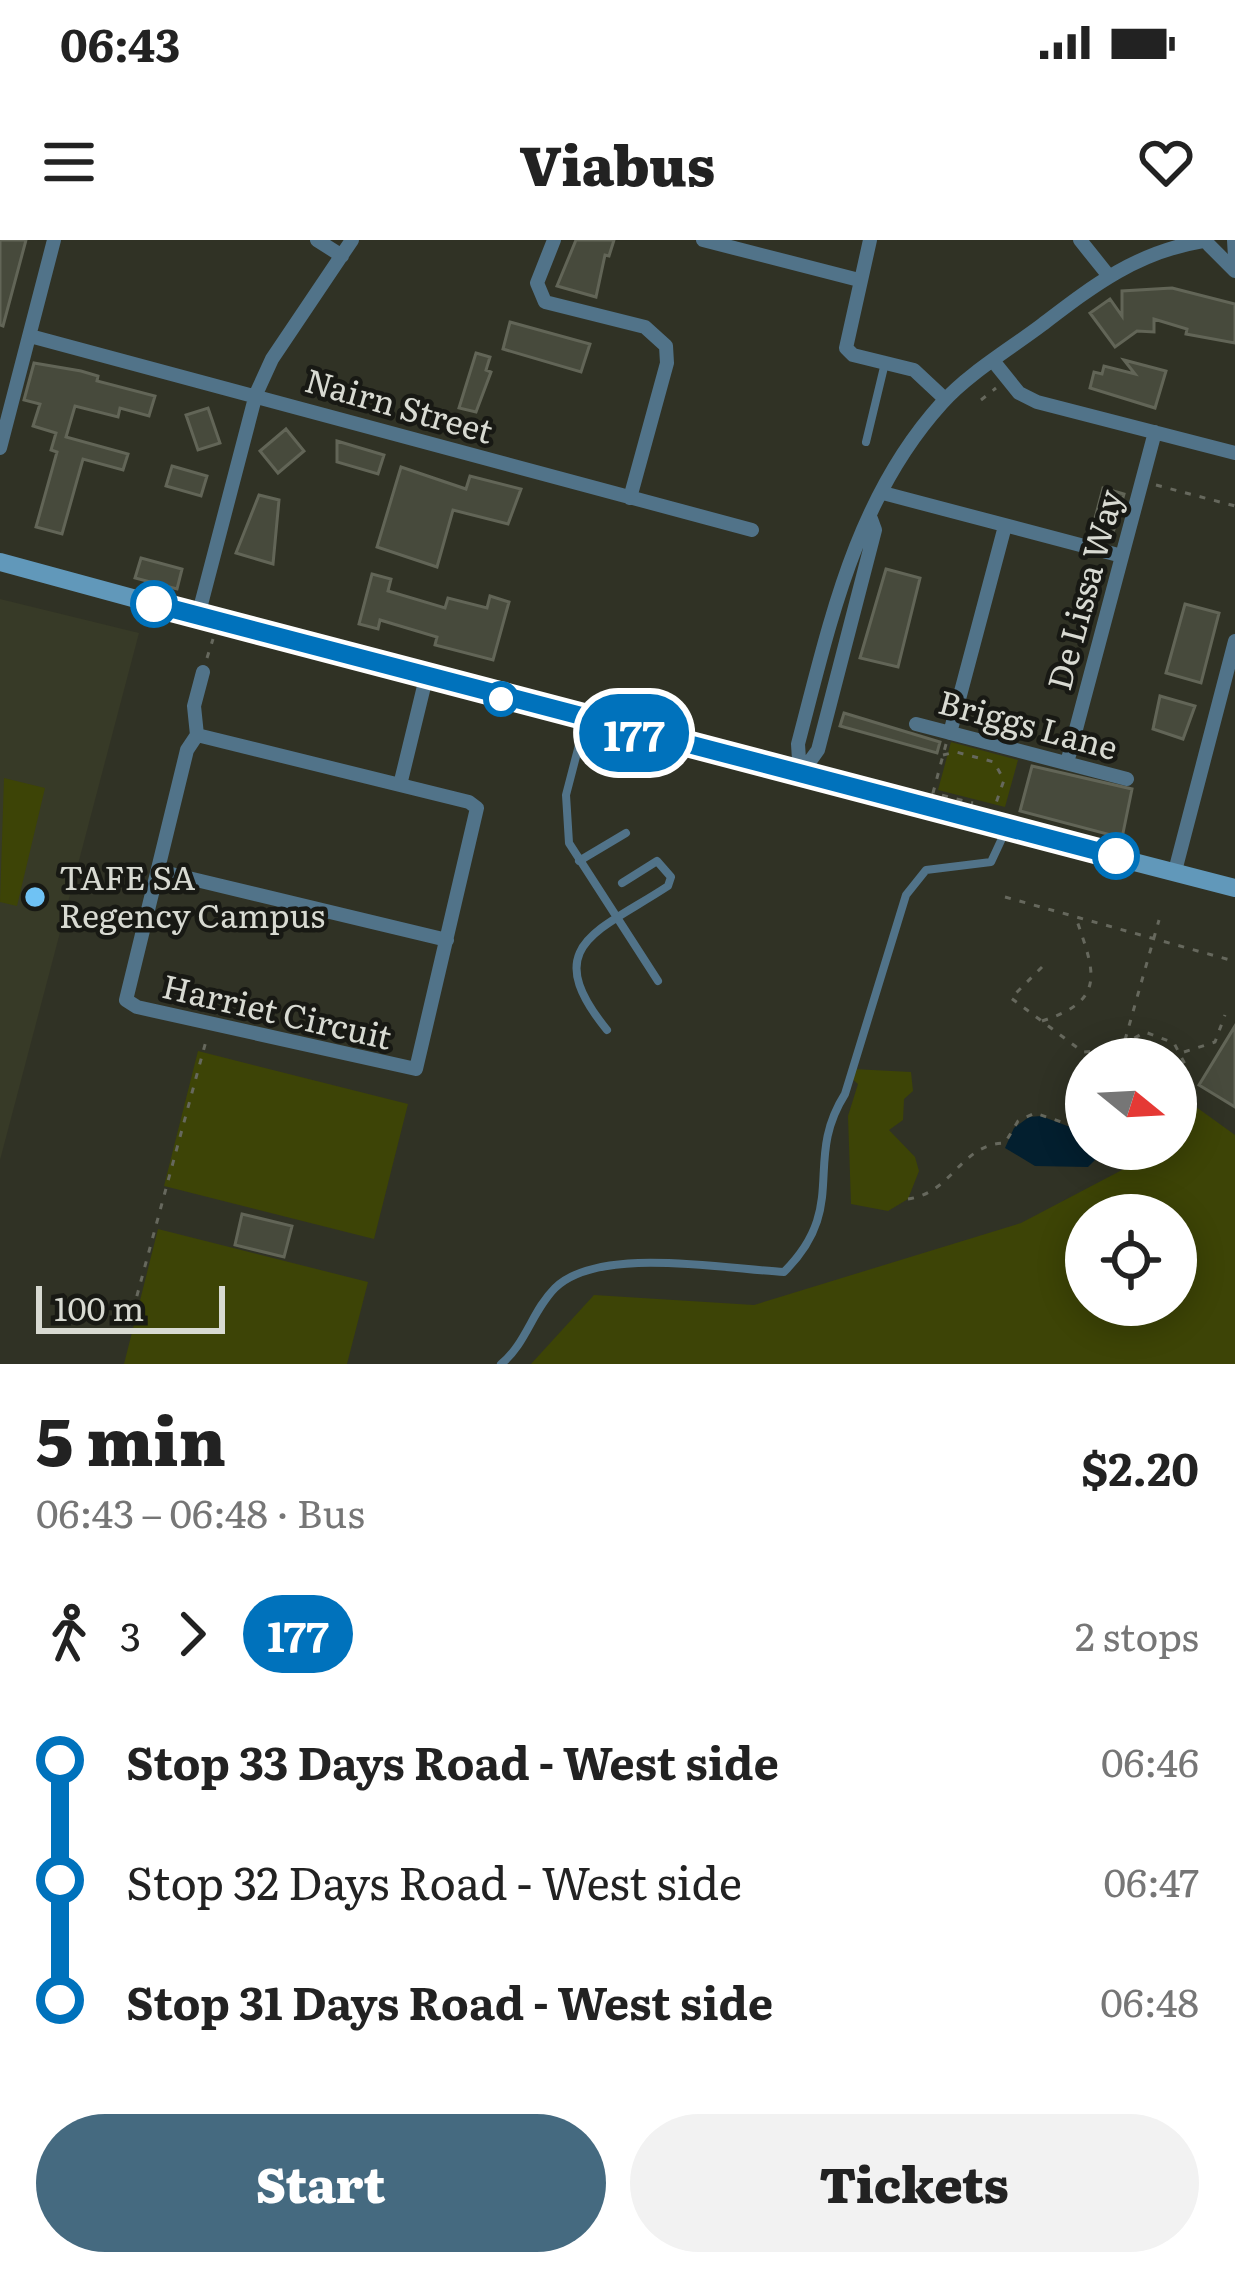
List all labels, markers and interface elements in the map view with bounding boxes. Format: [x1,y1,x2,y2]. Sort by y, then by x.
text: 06:43 [60,9,180,76]
text: Viabus [520,122,715,203]
icon: menu [36,129,102,195]
icon: heart [1133,129,1199,195]
street label: Nairn Street [300,353,500,454]
street label: De Lissa Way [1032,484,1133,695]
unlabelled marker [132,582,176,626]
street label: Briggs Lane [934,675,1124,770]
unlabelled marker [485,683,517,715]
line badge: 177 [565,694,703,772]
text: 177 [603,702,665,764]
unlabelled marker [1094,834,1138,878]
place label: TAFE SA Regency Campus [59,851,325,938]
marker: TAFE SA Regency Campus [22,884,48,910]
street label: Harriet Circuit [158,959,398,1060]
north arrow [1065,1038,1197,1170]
map controls [1065,1038,1197,1326]
button: locate [1065,1194,1197,1326]
scale bar [36,1280,225,1333]
text: 100 m [54,1282,144,1331]
text: 5 min [36,1388,226,1486]
text: $2.20 [1081,1433,1199,1500]
text: 06:43 – 06:48 · Bus [36,1482,365,1540]
icon: walk [36,1601,102,1667]
icon: forward [159,1601,225,1667]
text: 177 [267,1603,329,1665]
text: 3 [120,1605,141,1663]
text: 2 stops [1075,1605,1199,1663]
text: Stop 33 Days Road - West side [126,1727,779,1794]
text: 06:46 [1101,1731,1199,1789]
text: Stop 32 Days Road - West side [126,1847,742,1914]
text: 06:47 [1103,1851,1199,1909]
text: Stop 31 Days Road - West side [126,1967,773,2034]
text: 06:48 [1100,1971,1199,2029]
button: Start [36,2114,606,2252]
button: Tickets [630,2114,1199,2252]

